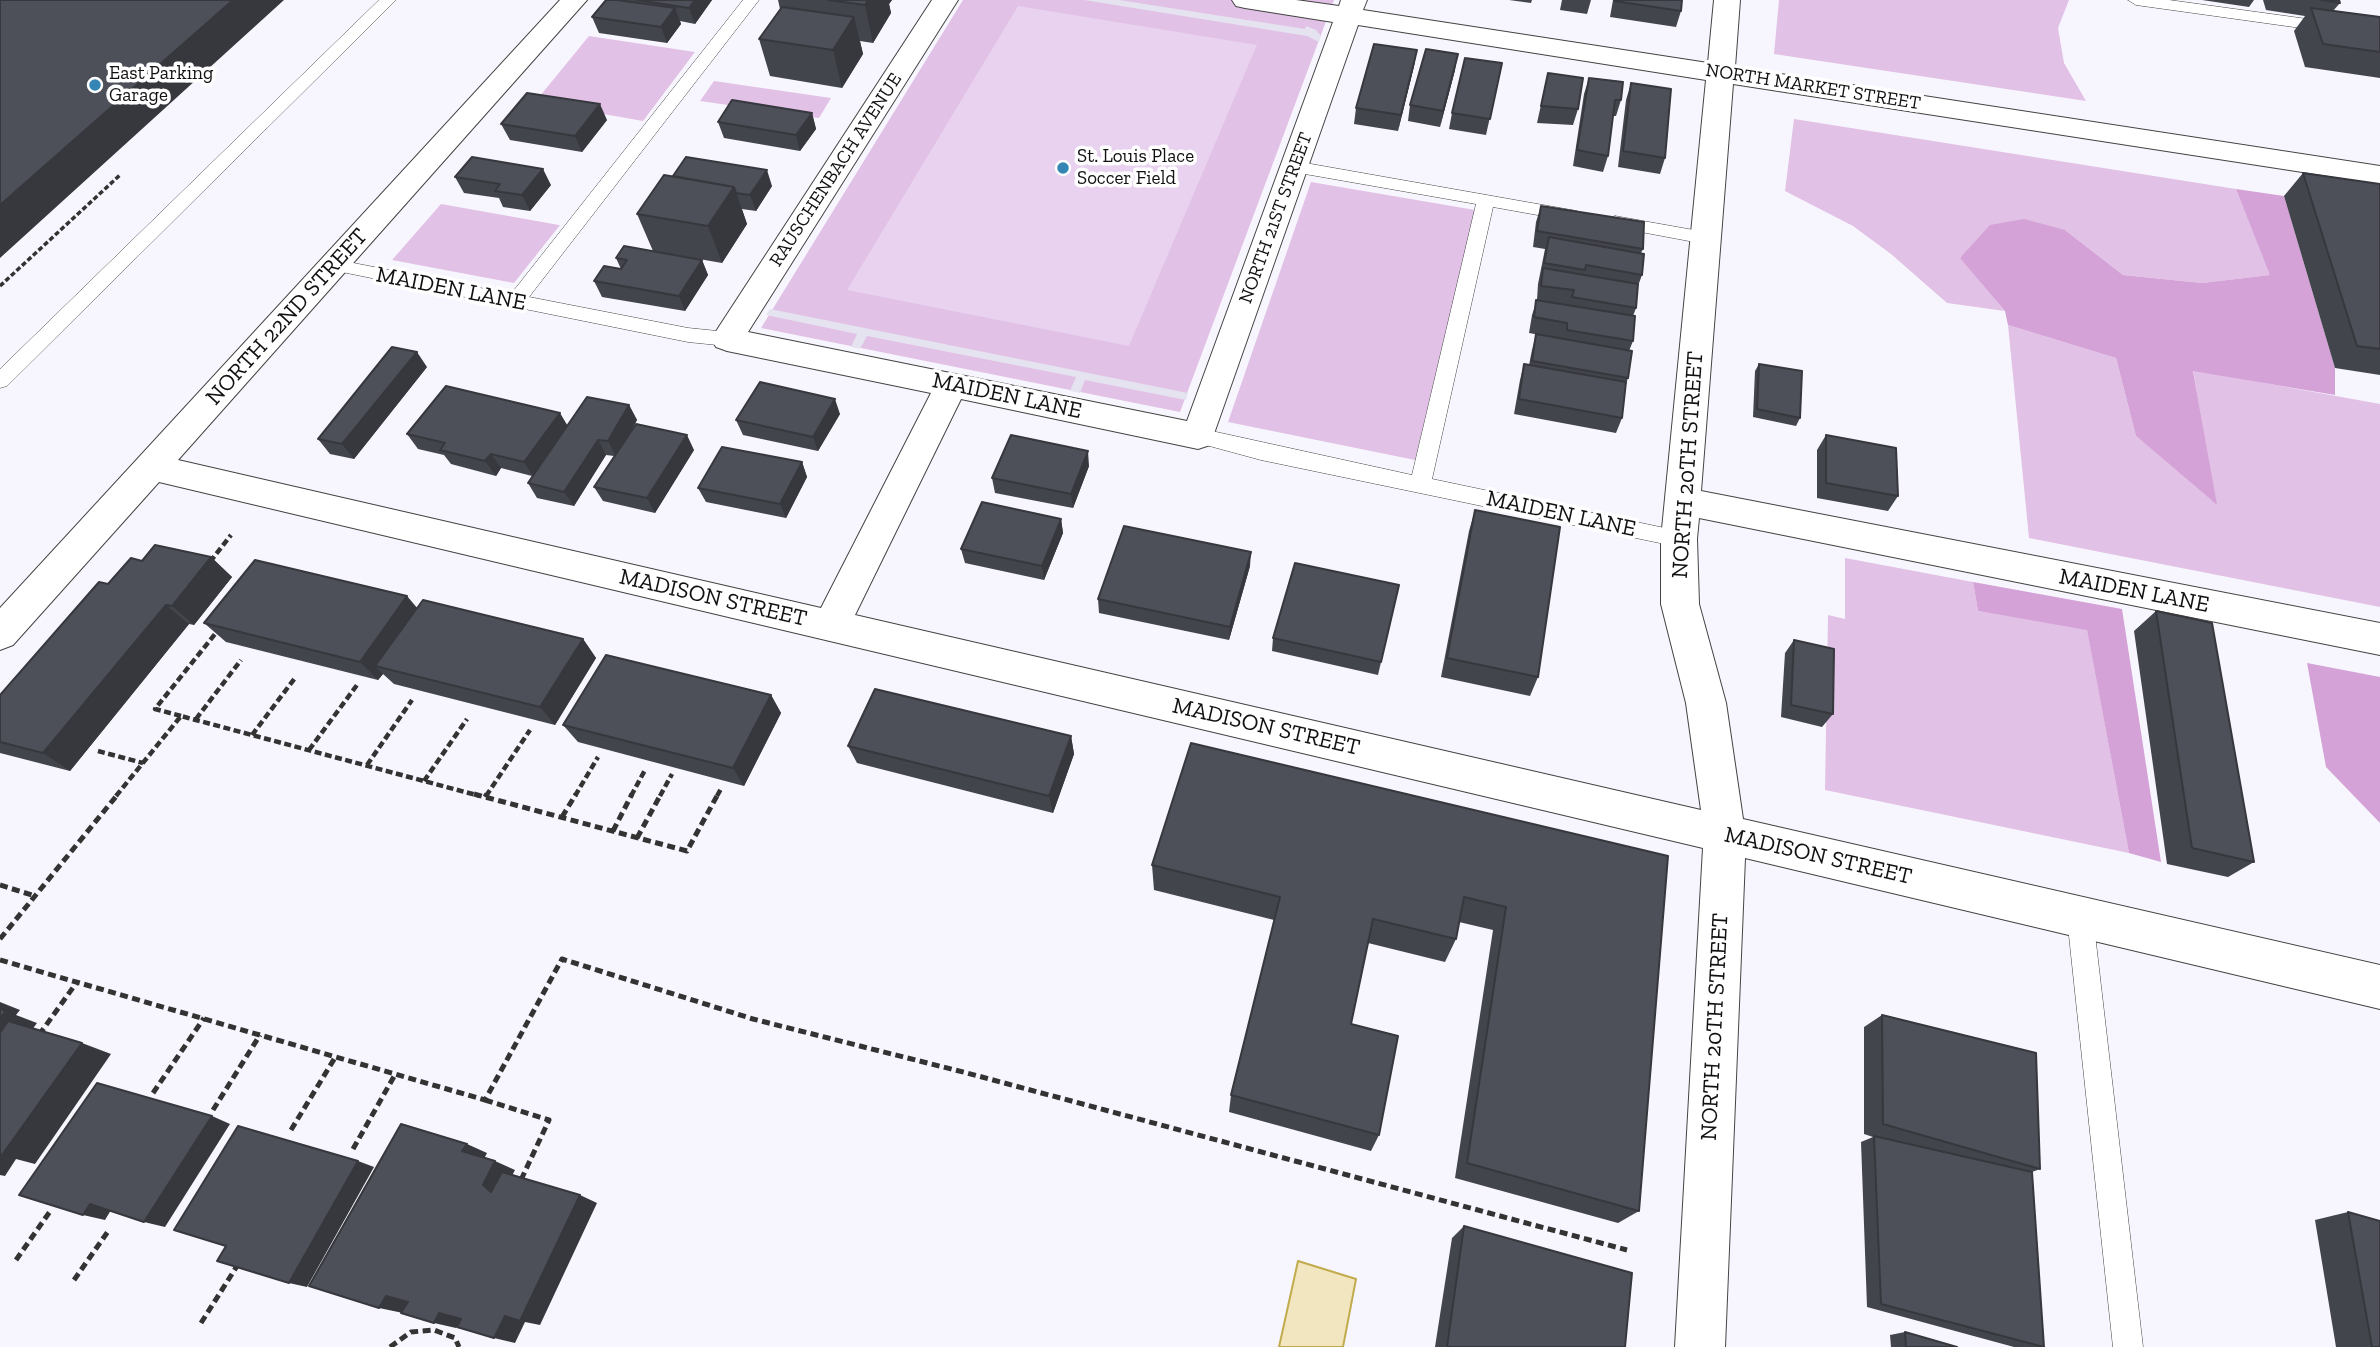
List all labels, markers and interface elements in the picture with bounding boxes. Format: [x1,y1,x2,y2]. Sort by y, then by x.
street label: NORTH MARKET STREET [1704,59,1922,115]
place label: East Parking Garage [109,63,213,107]
street label: RAUSCHENBACH AVENUE [765,69,907,271]
marker: East Parking Garage [87,77,103,93]
street label: NORTH 21ST STREET [1234,129,1318,307]
place label: St. Louis Place Soccer Field [1077,146,1194,190]
marker: St. Louis Place Soccer Field [1055,160,1071,176]
street label: NORTH 22ND STREET [200,223,374,411]
street label: MAIDEN LANE [374,261,528,317]
street label: NORTH 20TH STREET [1666,350,1710,580]
street label: MAIDEN LANE [930,367,1084,425]
street label: MAIDEN LANE [1484,485,1638,543]
street label: MADISON STREET [617,563,809,633]
street label: MAIDEN LANE [2057,563,2211,619]
street label: MADISON STREET [1170,692,1362,762]
street label: MADISON STREET [1722,821,1914,891]
street label: NORTH 20TH STREET [1695,913,1735,1141]

